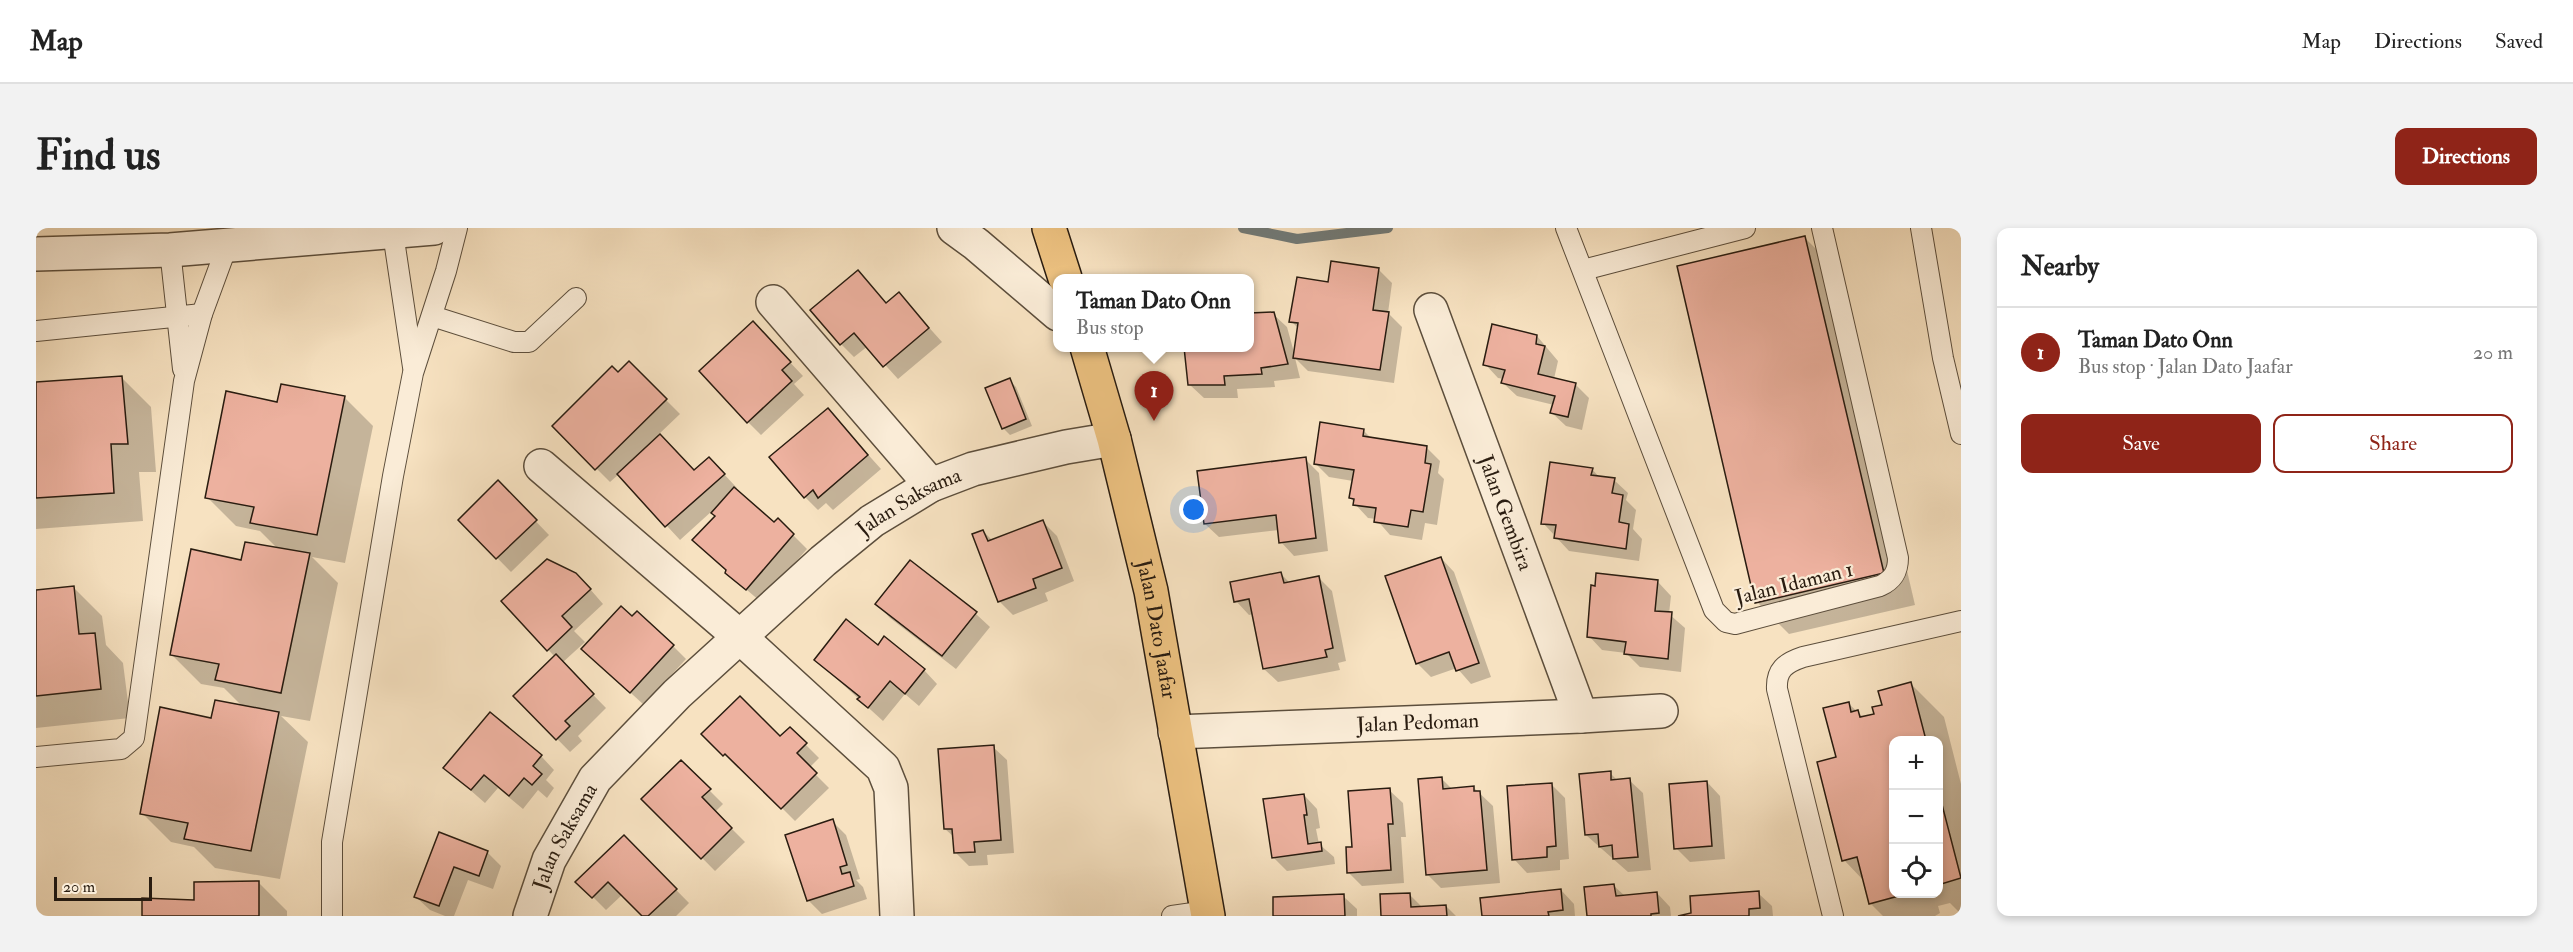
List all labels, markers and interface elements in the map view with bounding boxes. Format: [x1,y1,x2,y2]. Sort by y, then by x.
text: Map [30,24,83,59]
text: Map [2301,28,2341,55]
text: Directions [2374,28,2462,55]
text: Saved [2495,28,2543,55]
button: Directions [2395,128,2537,185]
text: Find us [36,130,160,182]
text: Nearby [2021,251,2099,283]
popup [1053,274,1254,352]
text: Taman Dato Onn [1076,287,1231,315]
text: Bus stop [1076,315,1144,340]
text: Taman Dato Onn [2078,326,2233,354]
text: 1 [2037,340,2044,365]
text: 20 m [2473,340,2513,365]
text: Bus stop · Jalan Dato Jaafar [2078,354,2293,379]
pin: 1 [1134,372,1174,421]
button: Save [2021,414,2261,473]
button: Share [2273,414,2513,473]
street label: Jalan Gembira [1471,450,1539,575]
street label: Jalan Saksama [850,462,965,543]
your location [1179,495,1208,524]
street label: Jalan Dato Jaafar [1130,556,1183,701]
street label: Jalan Idaman 1 [1731,556,1856,611]
street label: Jalan Pedoman [1355,707,1480,739]
map controls [1889,736,1943,898]
button: + [1889,736,1943,790]
street label: Jalan Saksama [527,778,604,894]
button: − [1889,790,1943,844]
button: locate [1889,844,1943,898]
scale bar [54,874,152,902]
text: 20 m [63,877,95,897]

